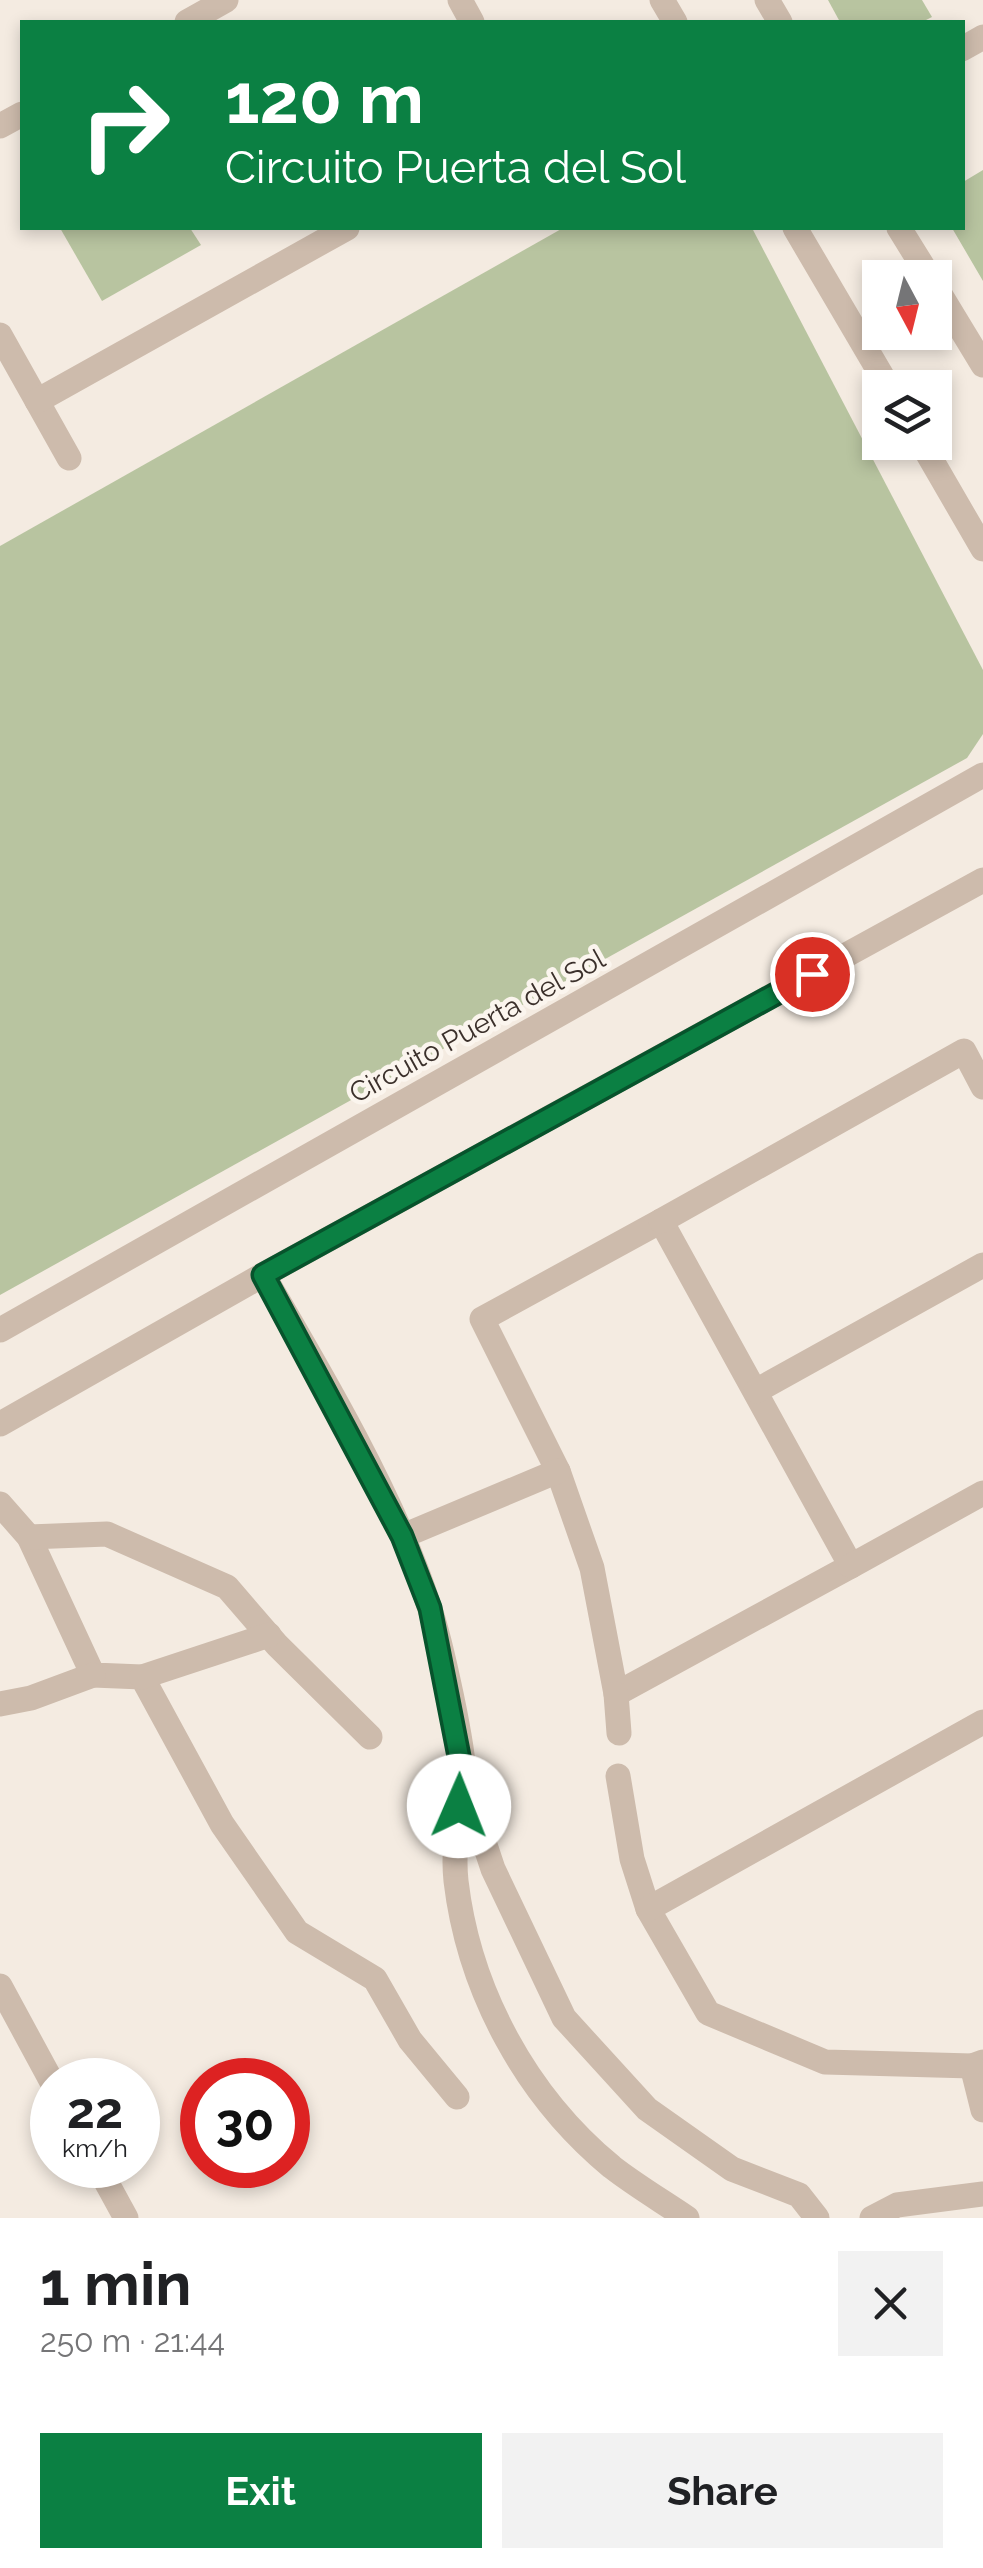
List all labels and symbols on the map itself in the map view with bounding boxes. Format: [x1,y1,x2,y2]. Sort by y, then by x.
north arrow [862,260,952,350]
pin [770,932,855,1017]
street label: Circuito Puerta del Sol [344,942,611,1110]
position arrow [407,1754,511,1858]
speed limit sign: 30 [180,2058,310,2188]

